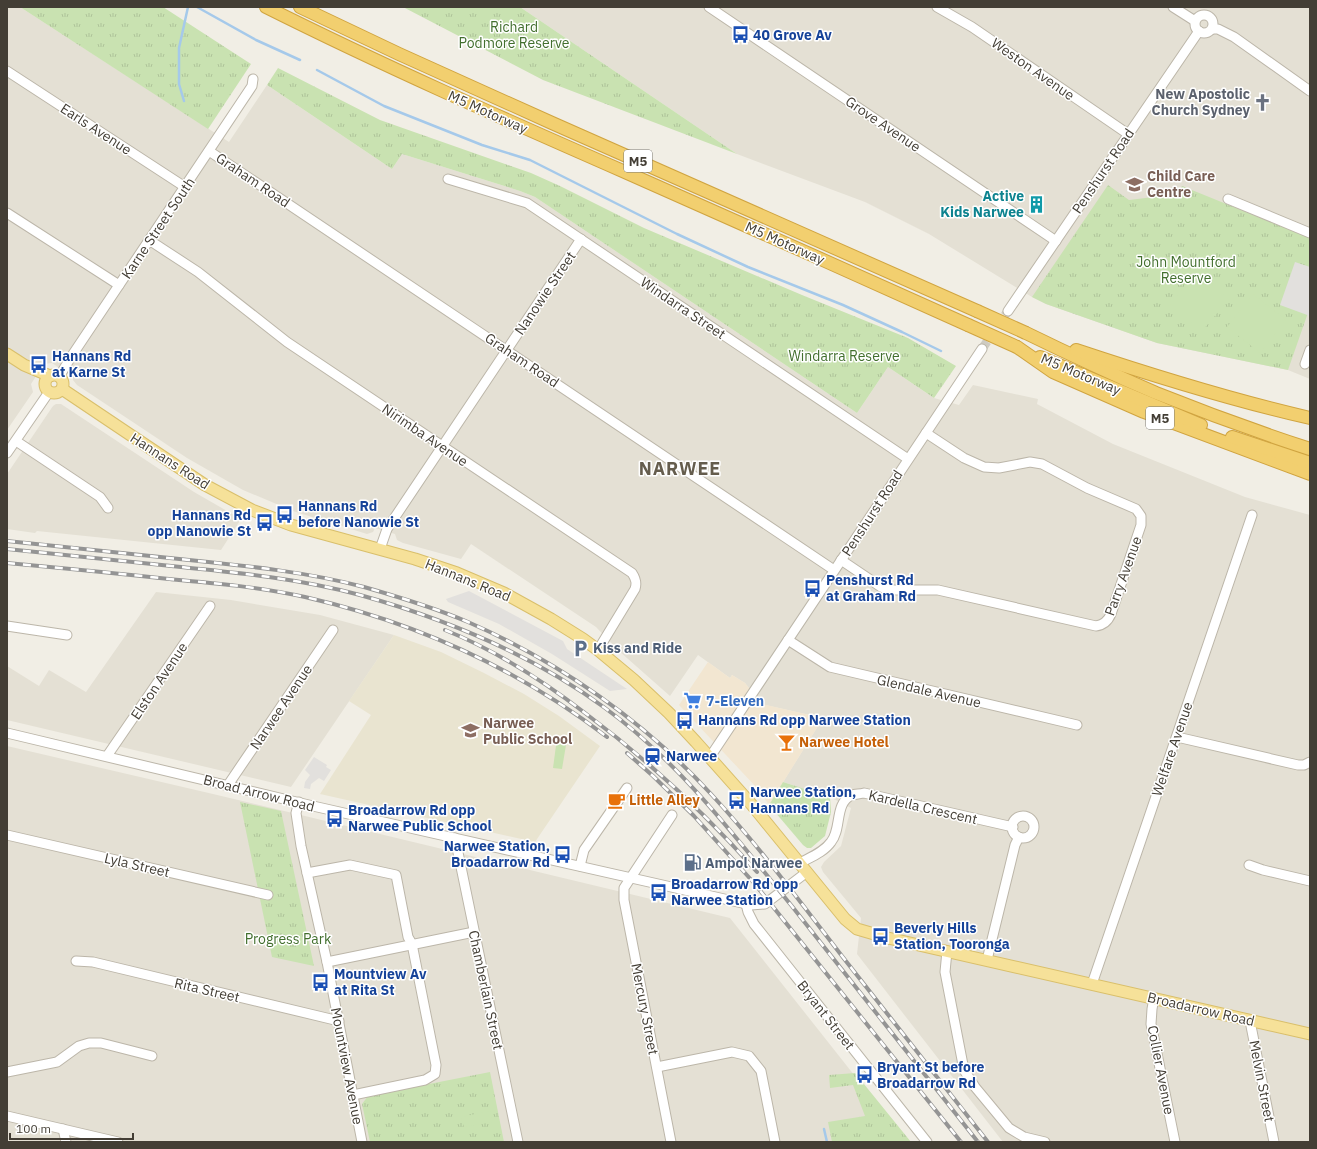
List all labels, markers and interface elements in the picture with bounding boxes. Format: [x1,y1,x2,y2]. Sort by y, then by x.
park label: Richard Podmore Reserve [459,18,570,52]
bus stop icon: 40 Grove Av [730,25,750,45]
place label: 40 Grove Av [753,26,832,44]
street label: Weston Avenue [988,34,1078,104]
place label: New Apostolic Church Sydney [1152,85,1251,119]
street label: M5 Motorway [445,86,531,138]
street label: Grove Avenue [842,92,924,156]
church icon: New Apostolic Church Sydney [1253,92,1273,112]
street label: Earls Avenue [57,99,135,159]
street label: Penshurst Road [1068,125,1138,217]
street label: Graham Road [213,149,293,211]
road number: M5 [624,150,652,172]
place label: Child Care Centre [1147,167,1215,201]
street label: Karne Street South [117,174,199,282]
school or university icon: Child Care Centre [1124,174,1144,194]
place label: Active Kids Narwee [940,187,1024,221]
building icon: Active Kids Narwee [1027,194,1047,214]
street label: M5 Motorway [742,217,828,269]
street label: Nanowie Street [510,248,580,338]
park label: John Mountford Reserve [1136,253,1236,287]
street label: Windarra Street [637,273,729,343]
street label: Graham Road [482,329,562,391]
place label: Hannans Rd at Karne St [52,347,131,381]
park label: Windarra Reserve [788,347,900,365]
street label: M5 Motorway [1038,349,1124,399]
bus stop icon: Hannans Rd at Karne St [29,354,49,374]
street label: Nirimba Avenue [379,400,472,471]
road number: M5 [1146,407,1174,429]
street label: Hannans Road [127,429,213,493]
district label: NARWEE [639,457,721,480]
street label: Penshurst Road [838,467,906,559]
place label: Hannans Rd before Nanowie St [298,497,419,531]
bus stop icon: Hannans Rd before Nanowie St [275,504,295,524]
place label: Hannans Rd opp Nanowie St [148,506,251,540]
bus stop icon: Hannans Rd opp Nanowie St [254,513,274,533]
street label: Parry Avenue [1100,534,1146,618]
street label: Hannans Road [422,555,514,605]
place label: Penshurst Rd at Graham Rd [826,571,916,605]
bus stop icon: Penshurst Rd at Graham Rd [803,578,823,598]
parking icon: Kiss and Ride [570,638,590,658]
street label: Elston Avenue [127,639,192,723]
place label: Kiss and Ride [593,639,682,657]
street label: Narwee Avenue [246,661,316,753]
street label: Glendale Avenue [875,670,983,712]
supermarket icon: 7-Eleven [683,691,703,711]
place label: 7-Eleven [706,692,764,710]
street label: Welfare Avenue [1147,699,1197,799]
bus stop icon: Hannans Rd opp Narwee Station [675,710,695,730]
place label: Hannans Rd opp Narwee Station [698,711,911,729]
place label: Narwee Public School [483,714,572,748]
school or university icon: Narwee Public School [460,721,480,741]
bar icon: Narwee Hotel [776,732,796,752]
place label: Narwee Hotel [799,733,889,751]
station icon: Narwee [643,746,663,766]
place label: Narwee [666,747,717,765]
street label: Broad Arrow Road [201,770,317,816]
place label: Narwee Station, Hannans Rd [750,783,856,817]
street label: Kardella Crescent [867,786,979,828]
cafe icon: Little Alley [606,790,626,810]
bus stop icon: Narwee Station, Hannans Rd [727,790,747,810]
place label: Little Alley [629,791,700,809]
place label: Broadarrow Rd opp Narwee Public School [348,801,492,835]
bus stop icon: Broadarrow Rd opp Narwee Public School [325,808,345,828]
place label: Narwee Station, Broadarrow Rd [444,837,550,871]
bus stop icon: Narwee Station, Broadarrow Rd [553,844,573,864]
street label: Lyla Street [103,849,171,881]
fuel station icon: Ampol Narwee [682,853,702,873]
place label: Ampol Narwee [705,854,802,872]
place label: Broadarrow Rd opp Narwee Station [671,875,798,909]
bus stop icon: Broadarrow Rd opp Narwee Station [648,882,668,902]
place label: Beverly Hills Station, Tooronga [894,919,1010,953]
bus stop icon: Beverly Hills Station, Tooronga [871,926,891,946]
street label: Chamberlain Street [465,929,507,1051]
park label: Progress Park [245,930,332,948]
street label: Mercury Street [627,962,663,1056]
place label: Mountview Av at Rita St [334,965,427,999]
bus stop icon: Mountview Av at Rita St [311,972,331,992]
street label: Rita Street [173,974,242,1006]
street label: Bryant Street [793,977,859,1053]
street label: Broadarrow Road [1146,988,1256,1030]
street label: Mountview Avenue [327,1006,367,1126]
street label: Collier Avenue [1144,1024,1179,1116]
street label: Melvin Street [1245,1039,1279,1123]
place label: Bryant St before Broadarrow Rd [877,1058,985,1092]
bus stop icon: Bryant St before Broadarrow Rd [854,1065,874,1085]
scale bar [10,1115,133,1141]
text: 100 m [16,1121,51,1136]

